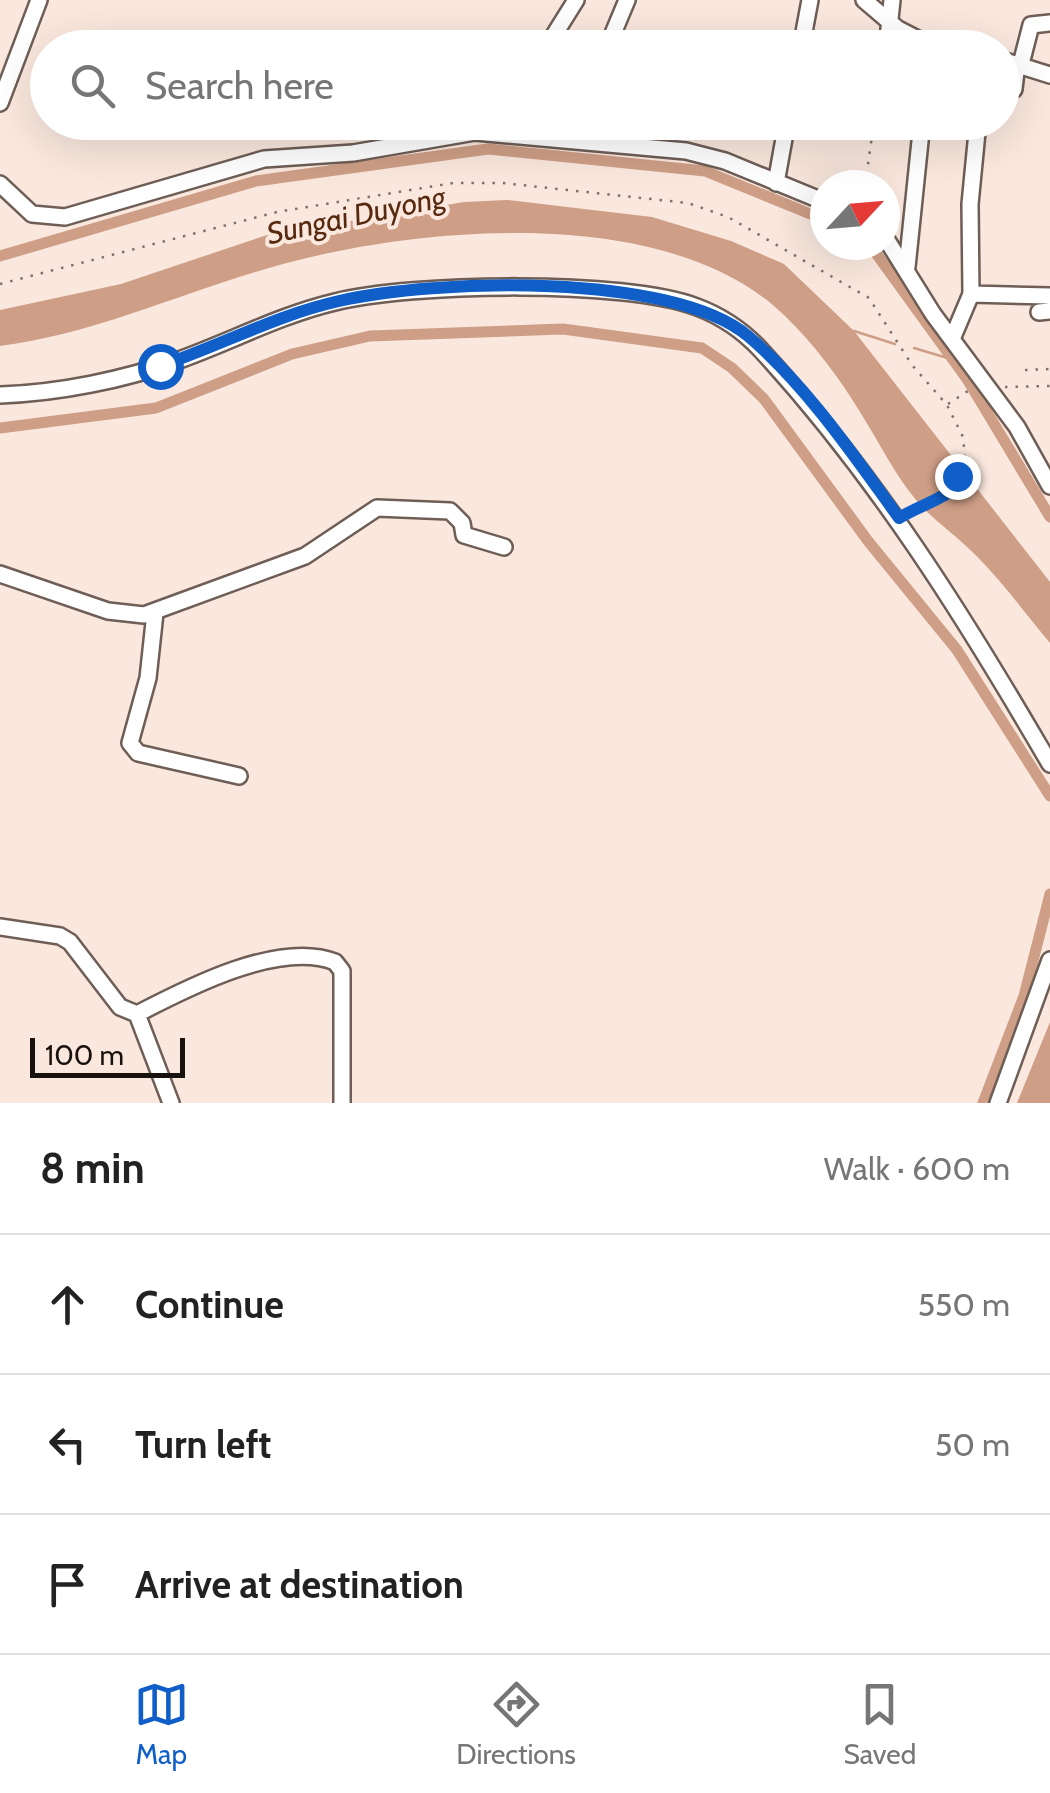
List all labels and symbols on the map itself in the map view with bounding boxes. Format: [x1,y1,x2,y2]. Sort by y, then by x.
north arrow [810,170,900,260]
water label: Sungai Duyong [263,178,450,252]
route start [138,344,184,390]
route end [935,454,981,500]
scale bar [30,1033,185,1078]

